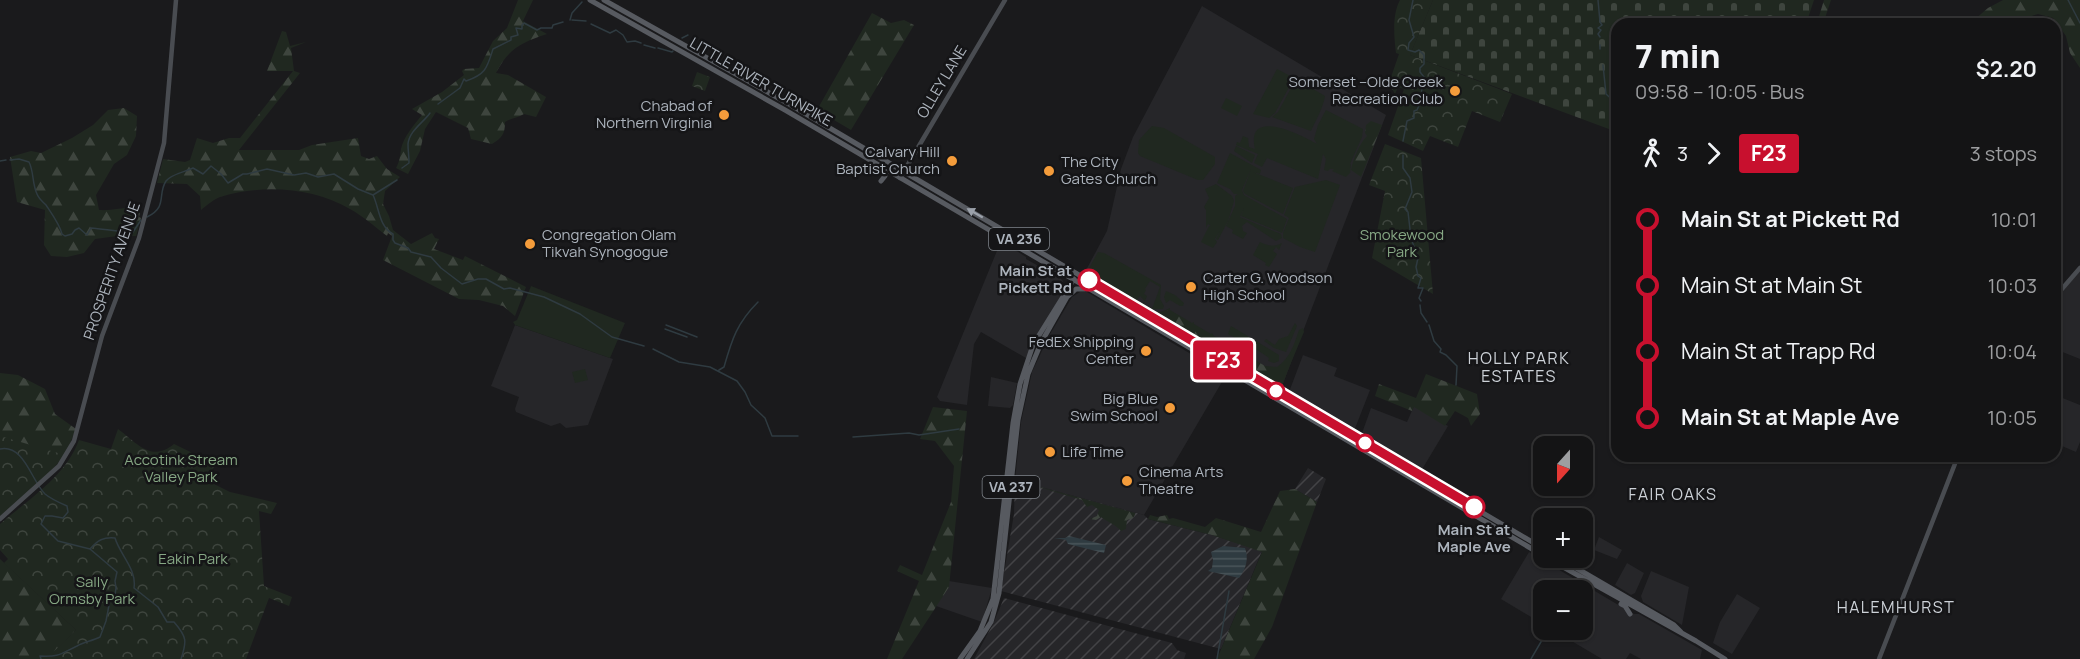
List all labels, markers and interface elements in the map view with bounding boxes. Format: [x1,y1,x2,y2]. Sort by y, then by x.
street label: LITTLE RIVER TURNPIKE [686,32,836,131]
text: 7 min [1635,33,1721,78]
street label: OLLEY LANE [912,41,972,122]
text: $2.20 [1976,54,2037,84]
place label: Somerset –Olde Creek Recreation Club [1289,71,1444,109]
text: 09:58 – 10:05 · Bus [1635,78,1804,105]
marker: Somerset –Olde Creek Recreation Club [1448,84,1462,98]
place label: Chabad of Northern Virginia [596,95,713,133]
marker: Chabad of Northern Virginia [717,108,731,122]
icon: walk [1635,137,1668,170]
icon: forward [1697,137,1730,170]
text: F23 [1751,139,1787,167]
text: 3 [1677,140,1688,167]
text: 3 stops [1970,140,2037,167]
place label: Calvary Hill Baptist Church [836,141,940,179]
place label: The City Gates Church [1061,151,1156,189]
marker: Calvary Hill Baptist Church [945,154,959,168]
marker: The City Gates Church [1042,164,1056,178]
street label: PROSPERITY AVENUE [78,199,145,343]
text: Main St at Pickett Rd [1681,204,1900,234]
text: 10:01 [1991,206,2037,233]
one-way arrow [967,207,983,218]
place label: Congregation Olam Tikvah Synogogue [542,224,676,262]
park label: Smokewood Park [1360,224,1444,262]
road number: VA 236 [989,228,1049,250]
marker: Congregation Olam Tikvah Synogogue [523,237,537,251]
place label: Main St at Pickett Rd [998,260,1072,298]
place label: Carter G. Woodson High School [1203,267,1332,305]
marker: Main St at Pickett Rd [1078,269,1100,291]
text: Main St at Main St [1681,270,1862,300]
text: 10:03 [1988,272,2037,299]
marker: Carter G. Woodson High School [1184,280,1198,294]
place label: FedEx Shipping Center [1029,331,1135,369]
text: Main St at Trapp Rd [1681,336,1876,366]
text: 10:04 [1987,338,2037,365]
line badge: F23 [1188,340,1258,380]
marker: FedEx Shipping Center [1139,344,1153,358]
text: F23 [1205,346,1241,374]
district label: HOLLY PARK ESTATES [1468,347,1570,387]
unlabelled marker [1267,382,1285,400]
place label: Big Blue Swim School [1070,388,1158,426]
marker: Big Blue Swim School [1163,401,1177,415]
text: Main St at Maple Ave [1681,402,1900,432]
text: 10:05 [1987,404,2037,431]
unlabelled marker [1356,434,1374,452]
north arrow [1533,436,1593,496]
map controls [1533,436,1593,640]
place label: Life Time [1062,441,1124,462]
marker: Life Time [1043,445,1057,459]
park label: Accotink Stream Valley Park [124,449,238,487]
place label: Cinema Arts Theatre [1139,461,1224,499]
marker: Cinema Arts Theatre [1120,474,1134,488]
road number: VA 237 [982,476,1040,498]
district label: FAIR OAKS [1629,483,1717,505]
marker: Main St at Maple Ave [1463,496,1485,518]
button: + [1533,508,1593,568]
place label: Main St at Maple Ave [1437,519,1511,557]
park label: Eakin Park [158,548,228,569]
park label: Sally Ormsby Park [49,571,136,609]
button: − [1533,580,1593,640]
district label: HALEMHURST [1837,596,1955,618]

